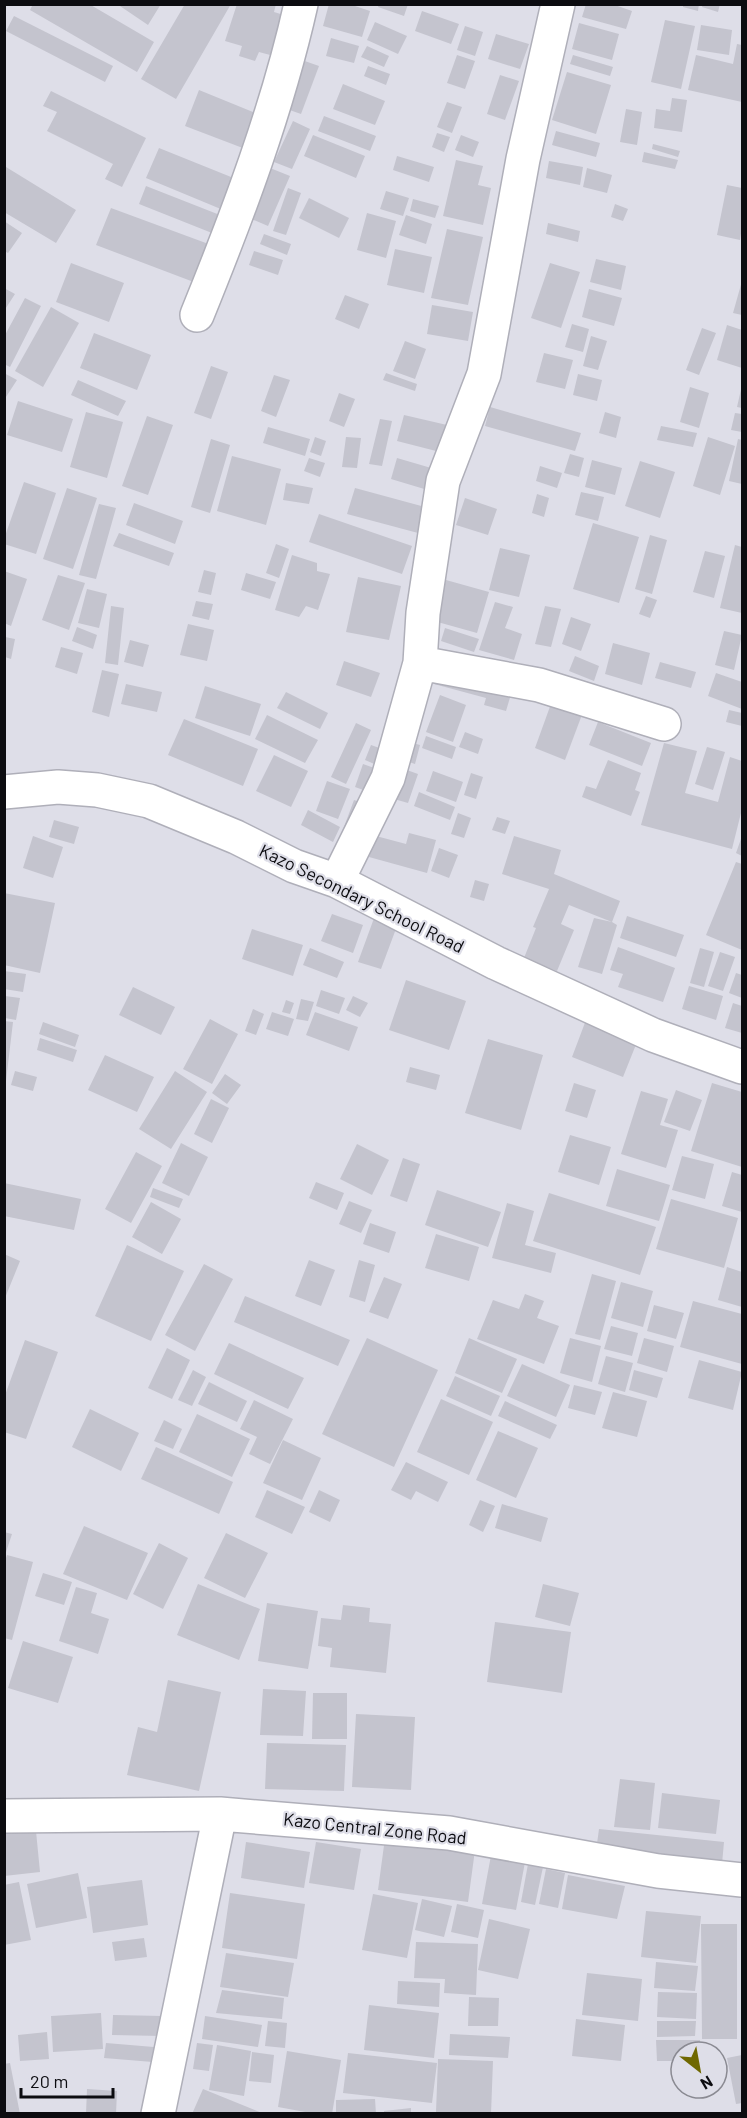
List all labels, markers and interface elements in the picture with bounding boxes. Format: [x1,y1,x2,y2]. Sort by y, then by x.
street label: Kazo Secondary School Road [256,839,468,957]
street label: Kazo Central Zone Road [282,1807,468,1849]
north arrow [669,2040,729,2100]
scale bar [21,2061,112,2099]
text: 20 m [30,2070,68,2092]
text: N [698,2072,716,2094]

